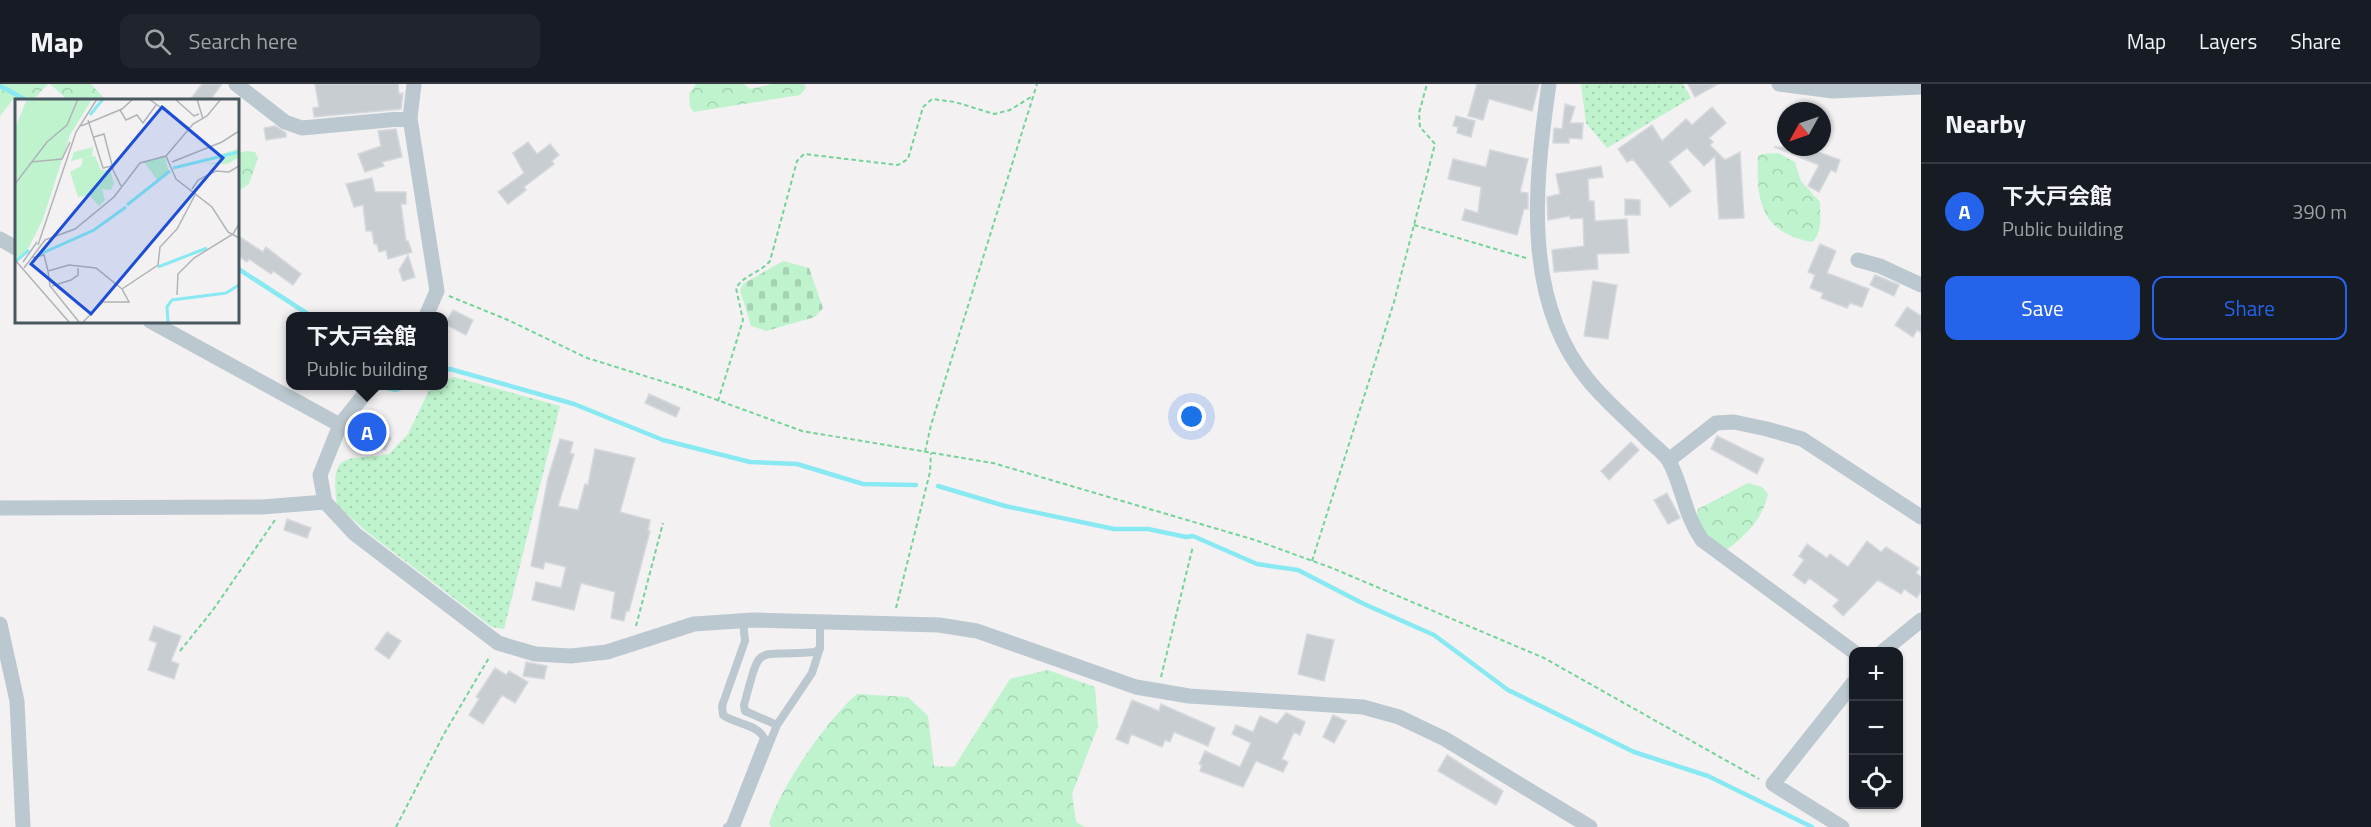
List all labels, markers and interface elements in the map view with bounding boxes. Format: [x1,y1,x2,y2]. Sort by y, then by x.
search box [120,14,540,68]
text: Map [30,20,84,63]
text: Search here [189,24,298,58]
icon: search [141,25,174,58]
text: Map [2127,25,2166,57]
text: Layers [2199,25,2257,57]
text: Share [2290,25,2341,57]
inset map [15,99,238,322]
north arrow [1777,102,1831,156]
text: Nearby [1945,104,2026,143]
text: 下大戸会館 [2002,179,2112,213]
text: A [1958,196,1971,227]
text: 390 m [2292,196,2347,227]
text: Public building [2002,213,2123,244]
button: Save [1945,276,2140,340]
button: Share [2152,276,2347,340]
popup [286,312,448,390]
text: 下大戸会館 [306,319,416,353]
text: Public building [306,353,428,384]
your location [1177,402,1206,431]
pin: A [348,410,386,454]
map controls [1849,647,1903,809]
button: + [1849,647,1903,701]
button: − [1849,701,1903,755]
button: locate [1849,755,1903,809]

